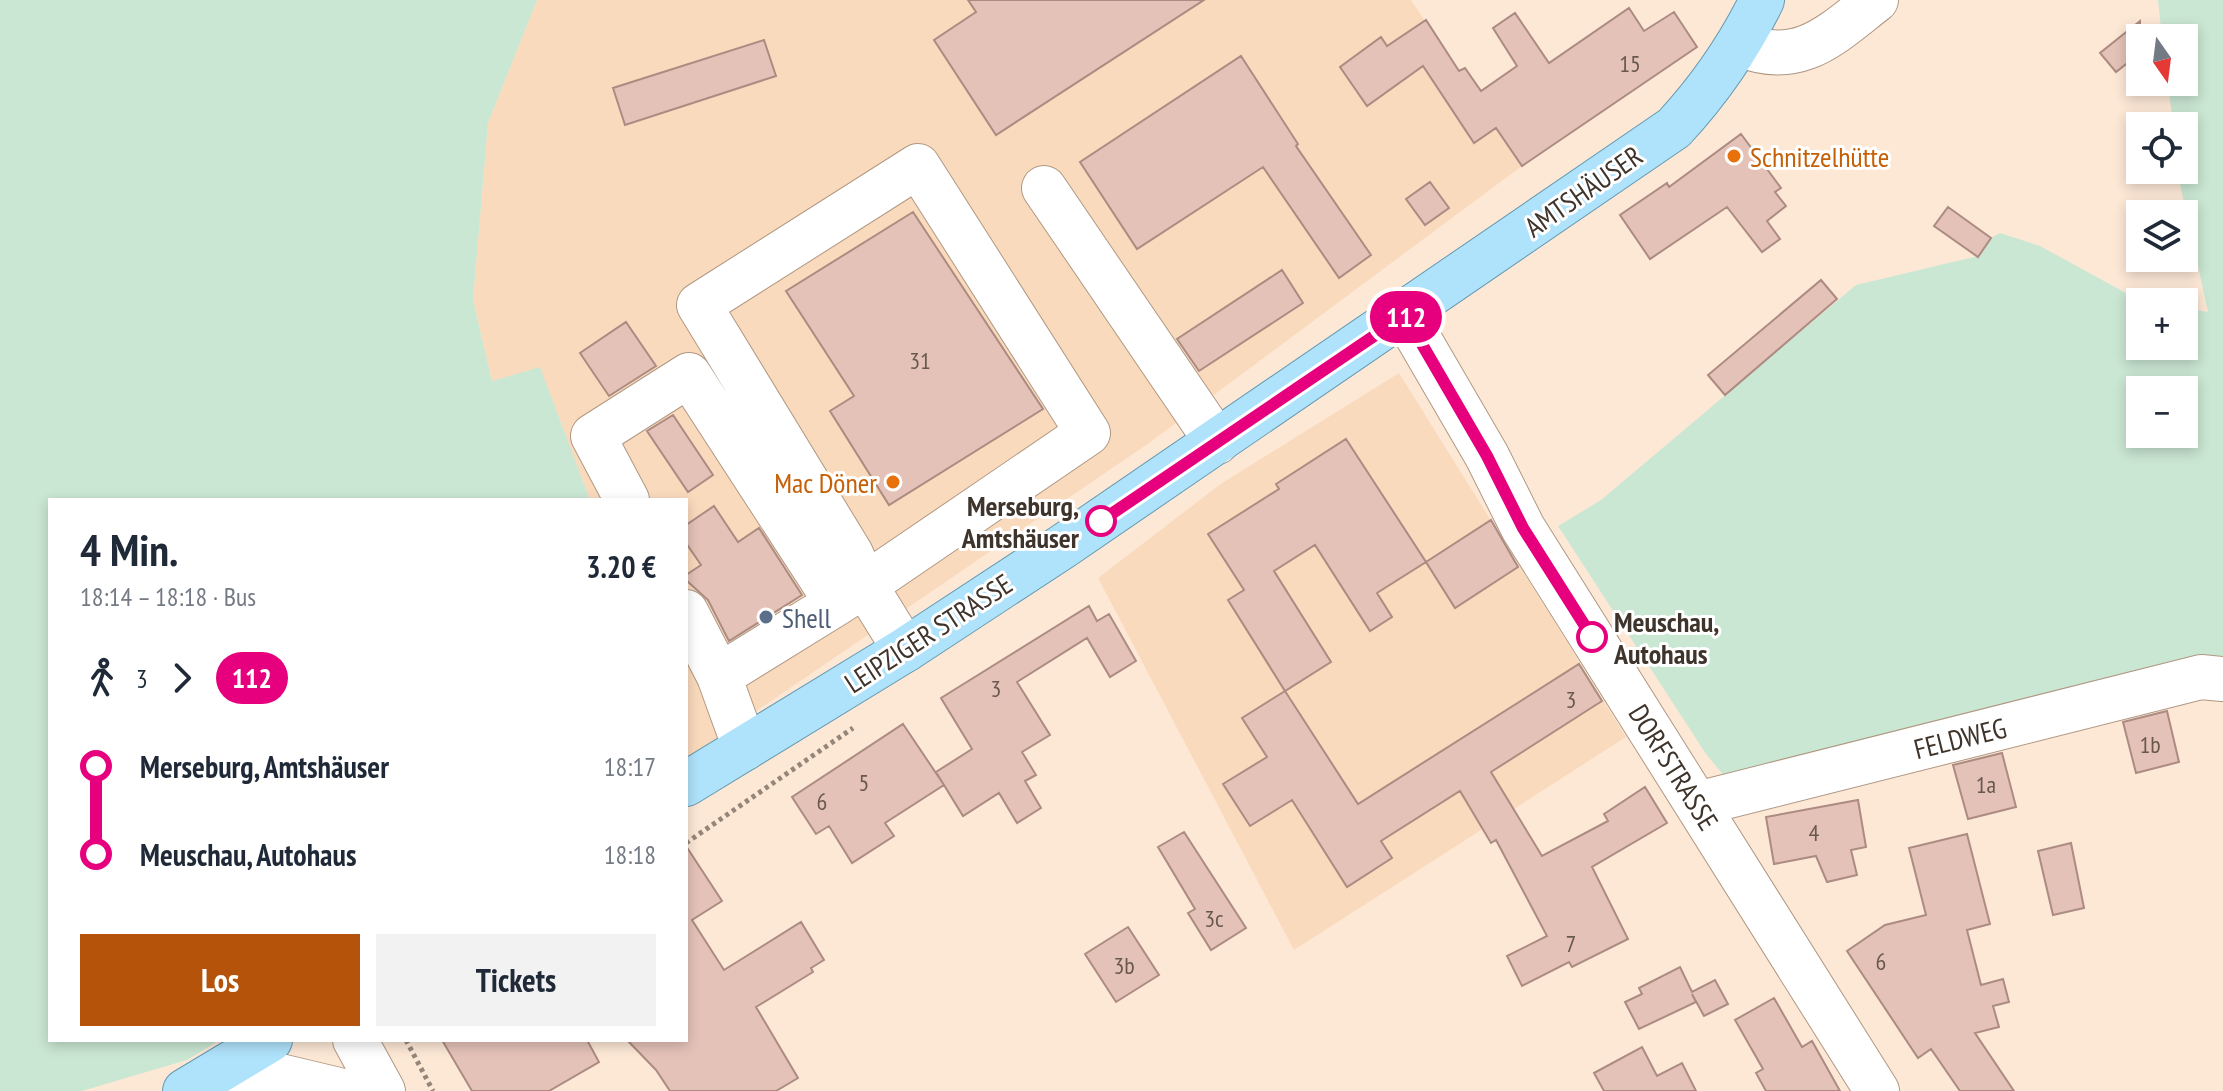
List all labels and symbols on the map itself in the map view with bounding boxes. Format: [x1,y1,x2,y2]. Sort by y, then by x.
north arrow [2126,24,2198,96]
house number: 15 [1619,48,1641,79]
street label: AMTSHÄUSER [1517,137,1649,245]
place label: Schnitzelhütte [1750,138,1889,175]
marker: Schnitzelhütte [1725,147,1743,165]
line badge: 112 [1360,291,1452,343]
house number: 31 [909,345,931,376]
place label: Mac Döner [774,464,877,501]
marker: Mac Döner [884,473,902,491]
place label: Merseburg, Amtshäuser [961,487,1080,556]
marker: Merseburg, Amtshäuser [1086,506,1116,536]
street label: LEIPZIGER STRASSE [837,565,1019,701]
place label: Shell [782,599,831,636]
place label: Meuschau, Autohaus [1613,603,1719,672]
marker: Shell [757,608,775,626]
marker: Meuschau, Autohaus [1577,622,1607,652]
house number: 3 [991,673,1001,704]
house number: 3 [1566,684,1576,715]
street label: DORFSTRASSE [1621,697,1727,837]
street label: FELDWEG [1910,709,2010,767]
house number: 1b [2139,729,2161,760]
house number: 5 [859,767,869,798]
house number: 1a [1976,769,1996,800]
house number: 6 [817,786,827,817]
house number: 4 [1809,817,1820,848]
house number: 3c [1204,903,1224,934]
house number: 7 [1566,928,1576,959]
house number: 6 [1876,946,1886,977]
house number: 3b [1113,950,1135,981]

